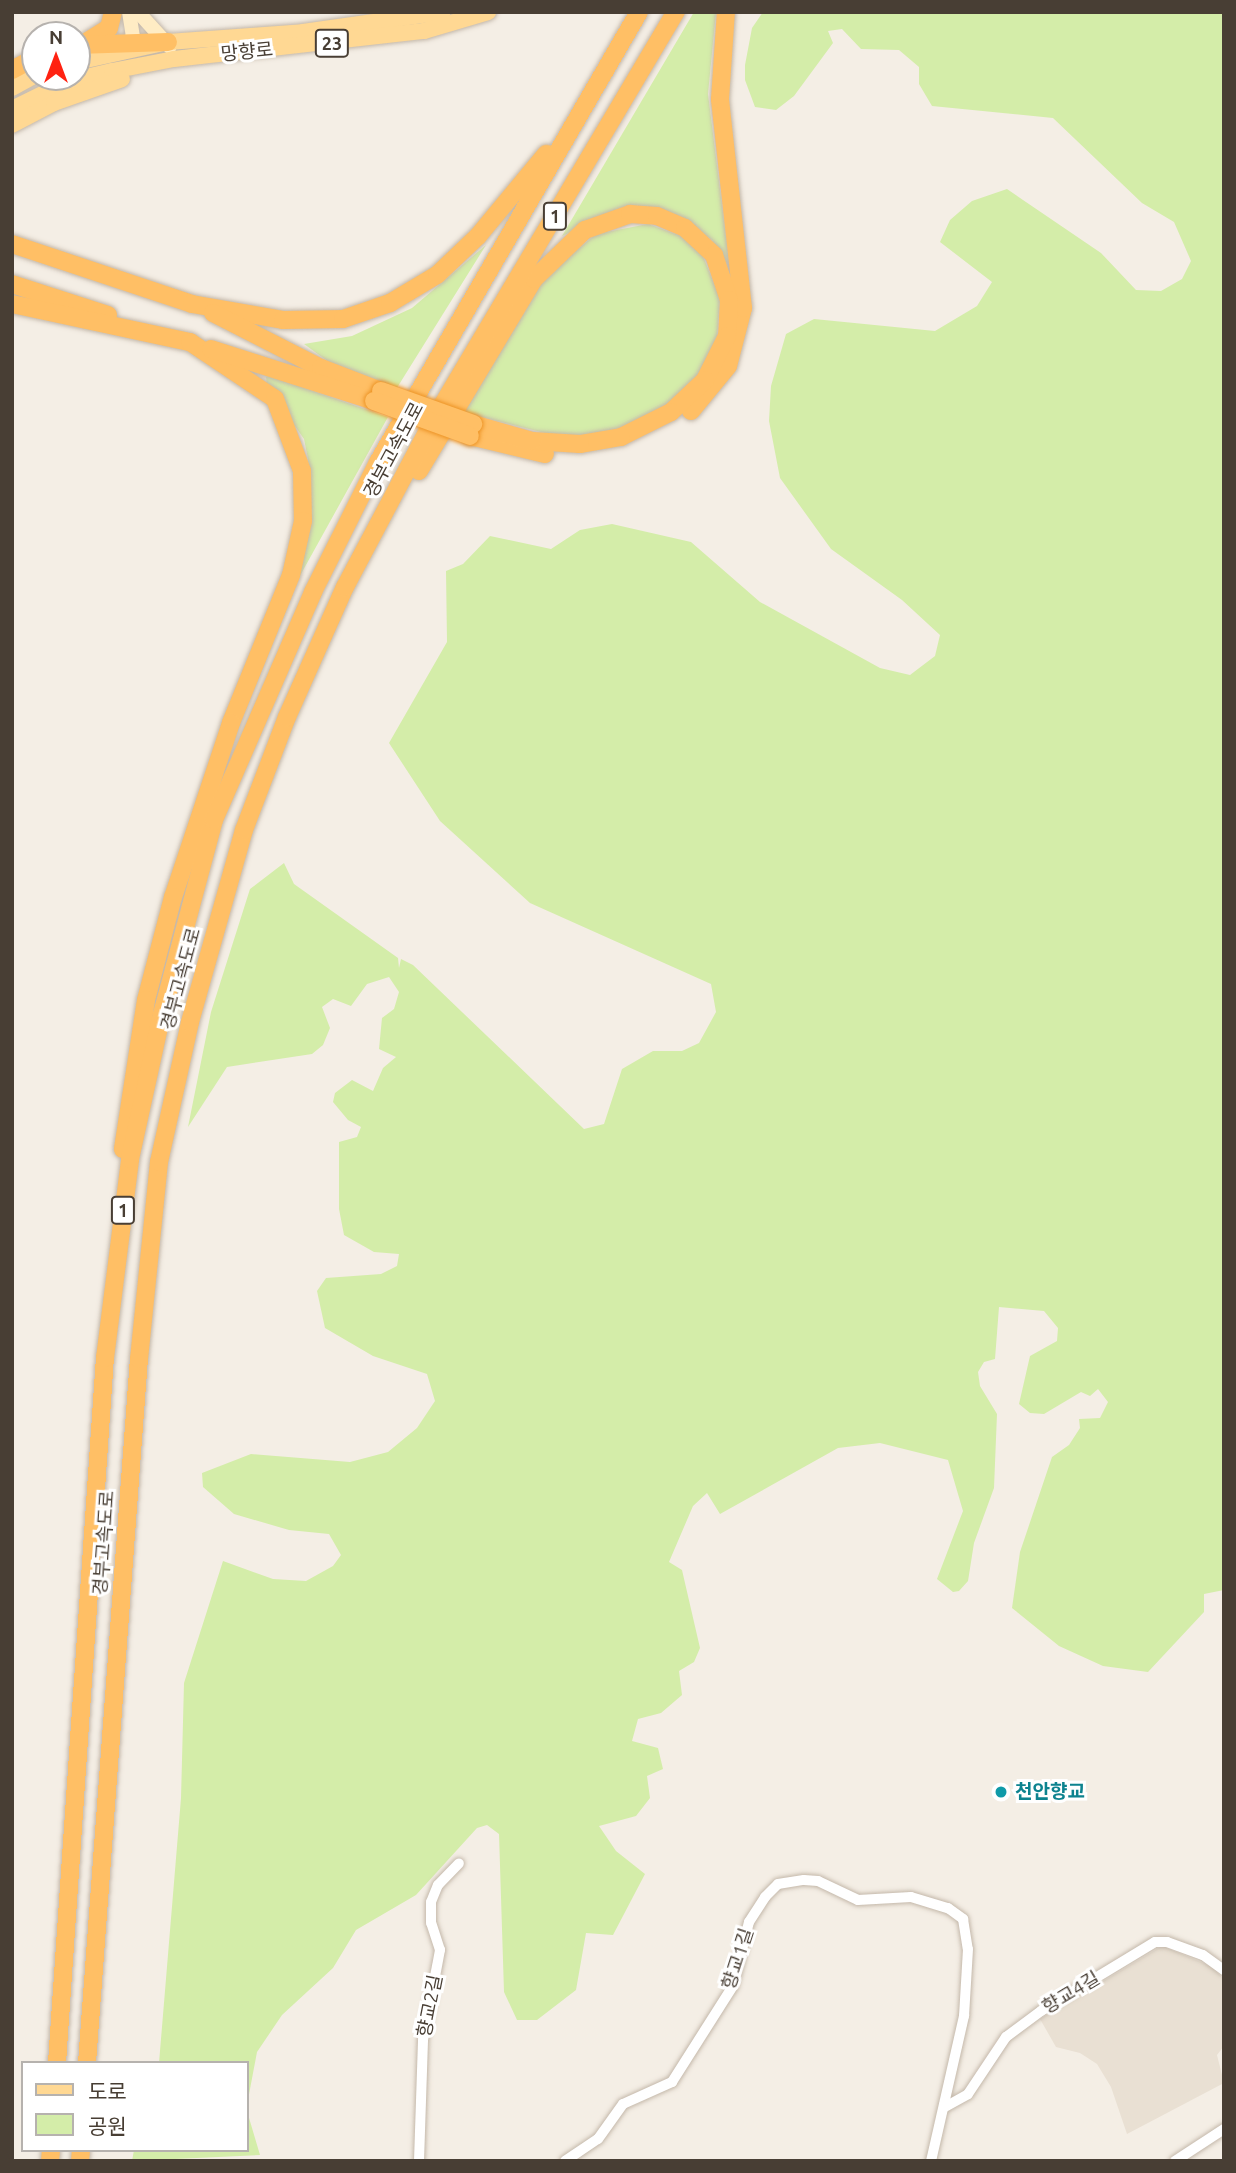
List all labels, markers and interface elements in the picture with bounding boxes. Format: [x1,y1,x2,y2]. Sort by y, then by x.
north arrow [21,21,91,91]
text: N [49,26,63,48]
road number: 23 [314,28,350,58]
street label: 망향로 [220,38,274,66]
road number: 1 [543,202,567,230]
street label: 경부고속도로 [359,398,429,502]
street label: 경부고속도로 [156,925,206,1033]
road number: 1 [111,1196,135,1224]
street label: 경부고속도로 [89,1490,119,1596]
place label: 천안향교 [1015,1781,1085,1803]
marker: 천안향교 [993,1784,1009,1800]
street label: 향교1길 [717,1925,759,1993]
street label: 향교4길 [1038,1967,1104,2019]
street label: 향교2길 [413,1973,447,2039]
legend [21,2061,248,2152]
text: 도로 [88,2079,127,2103]
text: 공원 [88,2114,127,2138]

